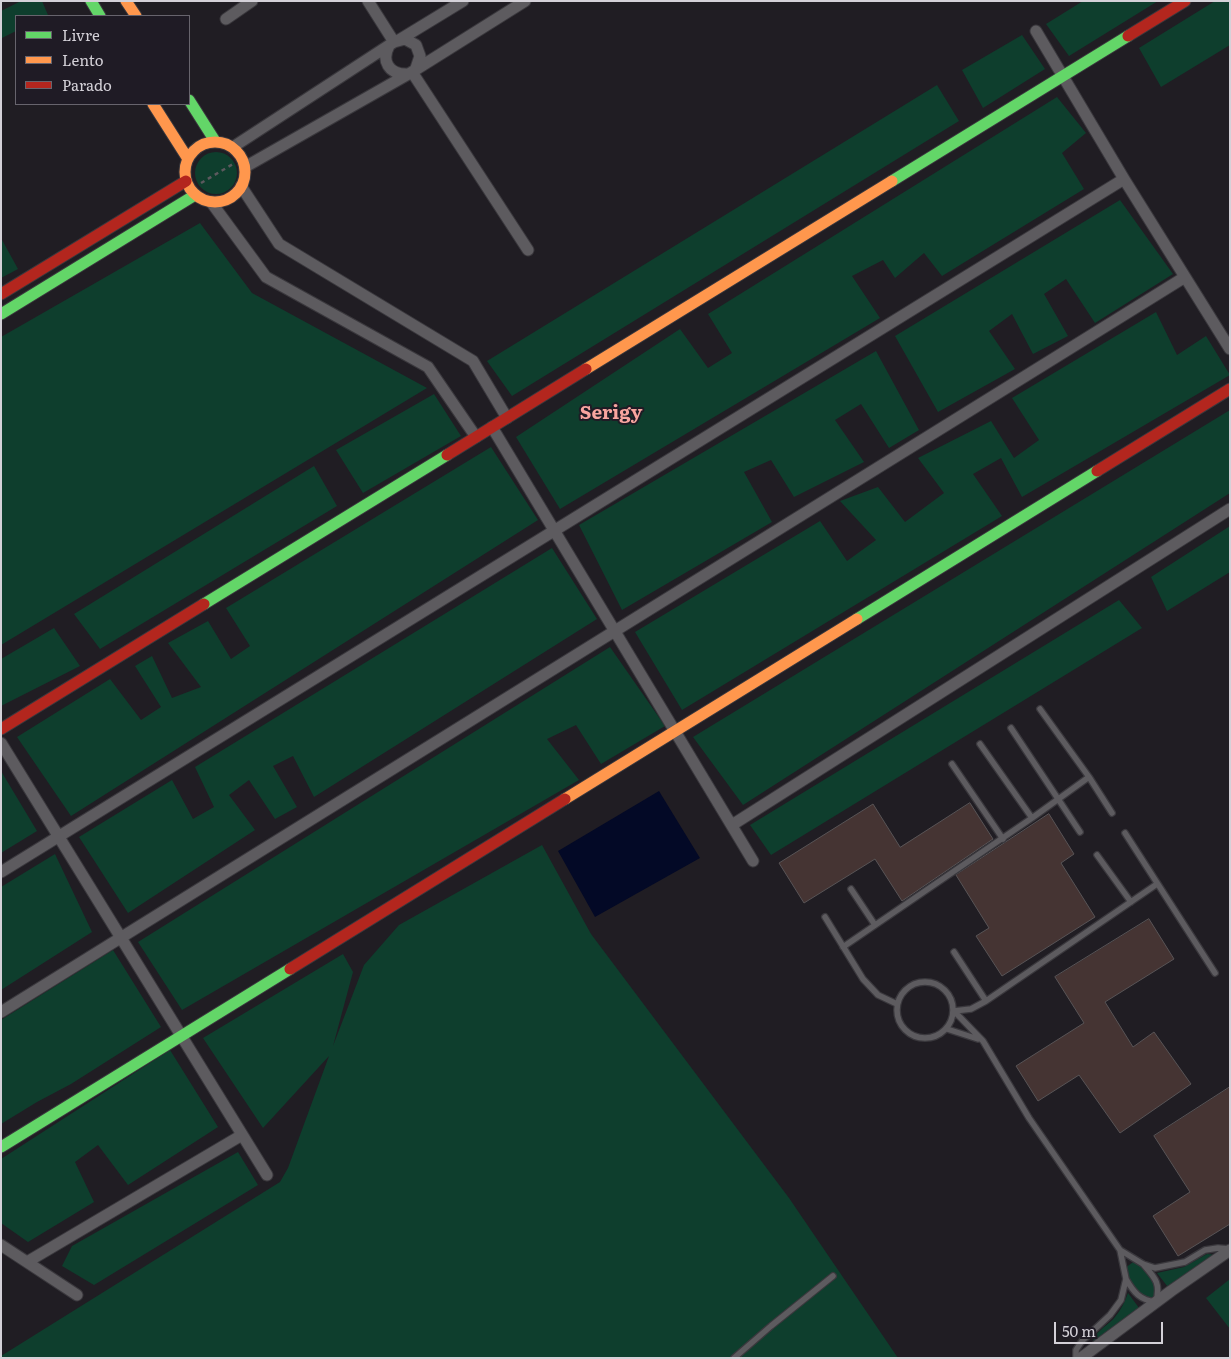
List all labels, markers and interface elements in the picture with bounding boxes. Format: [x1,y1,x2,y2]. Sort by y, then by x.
legend [15,15,190,105]
text: Livre [62,23,100,46]
text: Lento [62,48,103,71]
text: Parado [62,73,112,96]
district label: Serigy [580,402,642,424]
scale bar [1056,1312,1165,1344]
text: 50 m [1062,1319,1096,1342]

